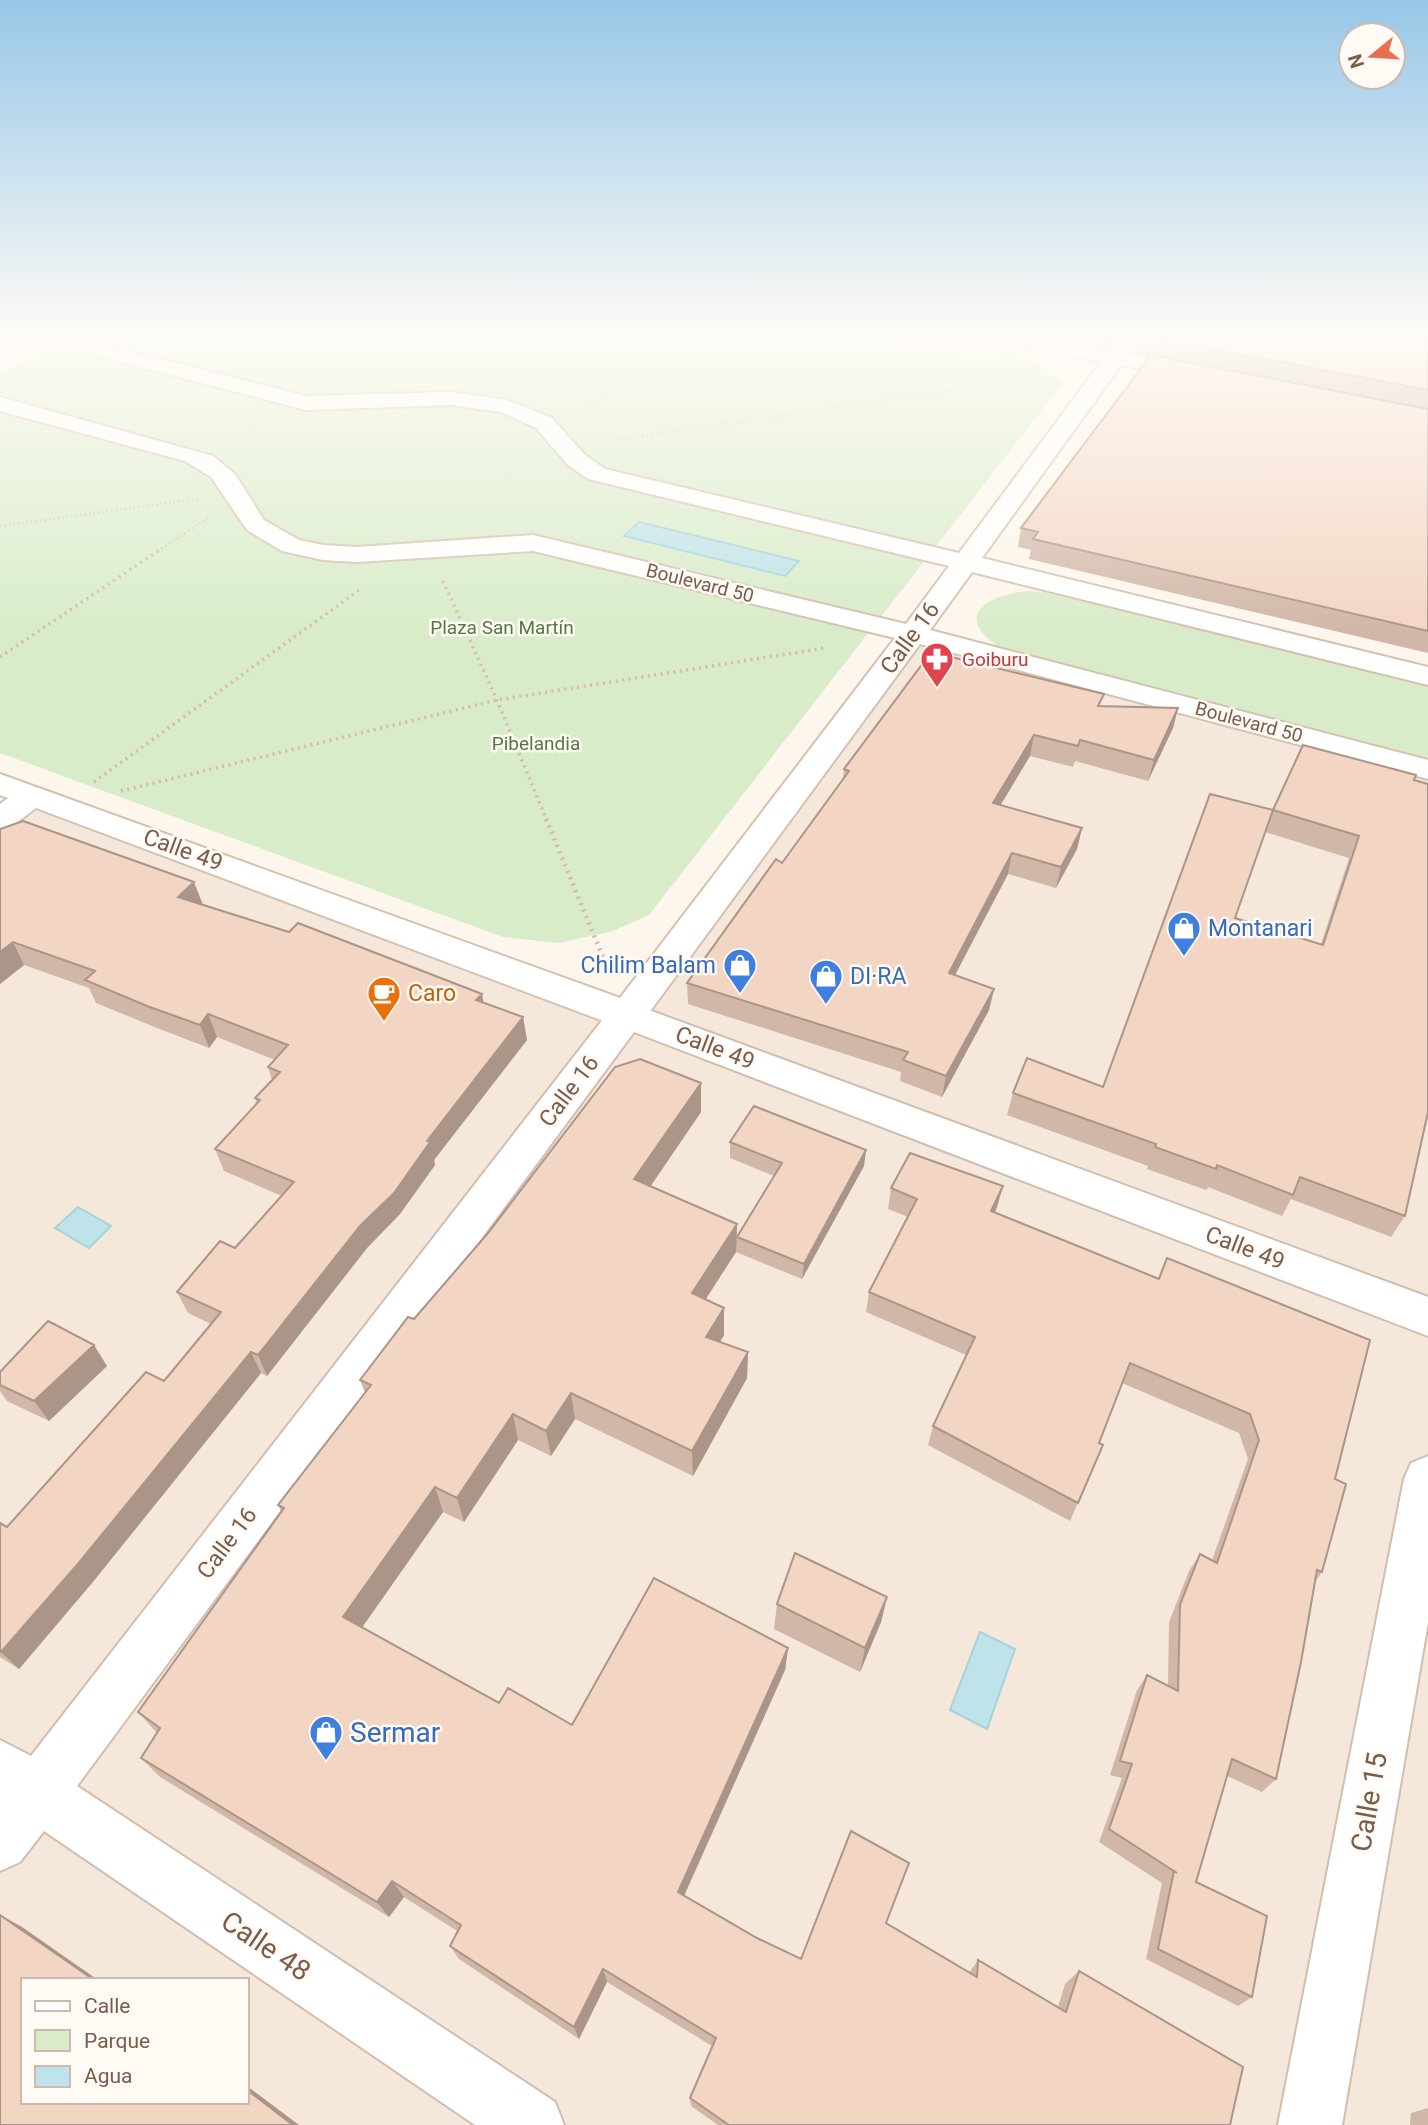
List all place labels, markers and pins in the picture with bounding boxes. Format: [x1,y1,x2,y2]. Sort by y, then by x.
pharmacy icon: Goiburu [918,640,956,689]
place label: Goiburu [962,648,1028,671]
shop icon: Montanari [1165,909,1203,958]
place label: Montanari [1208,915,1313,942]
shop icon: Chilim Balam [721,946,759,995]
place label: Chilim Balam [581,952,716,979]
shop icon: DI·RA [807,957,845,1006]
place label: DI·RA [850,963,907,990]
cafe icon: Caro [365,974,403,1023]
place label: Caro [408,980,456,1007]
shop icon: Sermar [307,1713,345,1762]
place label: Sermar [350,1716,441,1749]

